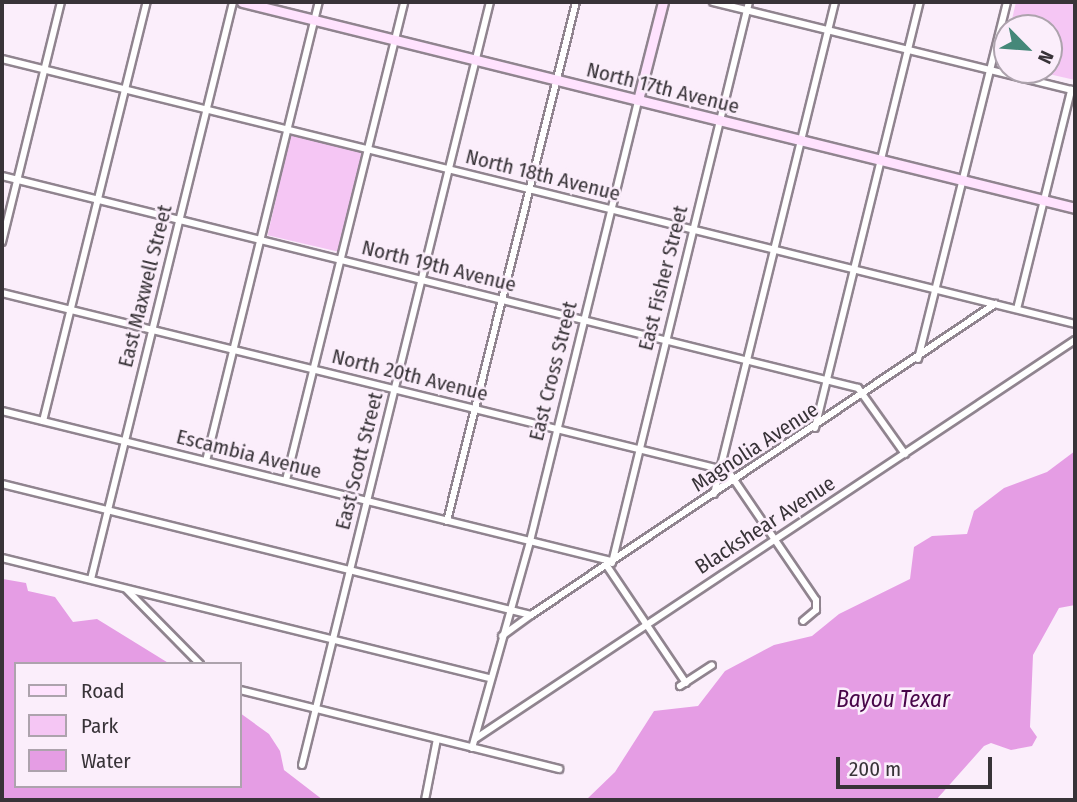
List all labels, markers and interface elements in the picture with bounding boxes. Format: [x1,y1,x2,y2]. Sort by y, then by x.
north arrow [993,14,1063,84]
text: N [1033,47,1059,67]
street label: North 17th Avenue [584,57,742,119]
street label: North 18th Avenue [463,144,623,206]
street label: East Maxwell Street [113,202,177,370]
street label: East Fisher Street [633,203,693,353]
street label: North 19th Avenue [359,235,519,297]
street label: East Cross Street [523,299,583,443]
street label: North 20th Avenue [329,343,491,407]
street label: East Scott Street [330,390,388,532]
street label: Magnolia Avenue [687,397,823,497]
street label: Escambia Avenue [174,424,324,484]
street label: Blackshear Avenue [690,470,840,580]
legend [14,662,242,788]
text: Road [81,678,125,704]
water label: Bayou Texar [836,685,950,713]
text: Park [81,713,118,739]
scale bar [839,742,995,786]
text: Water [81,748,131,774]
text: 200 m [849,756,901,782]

